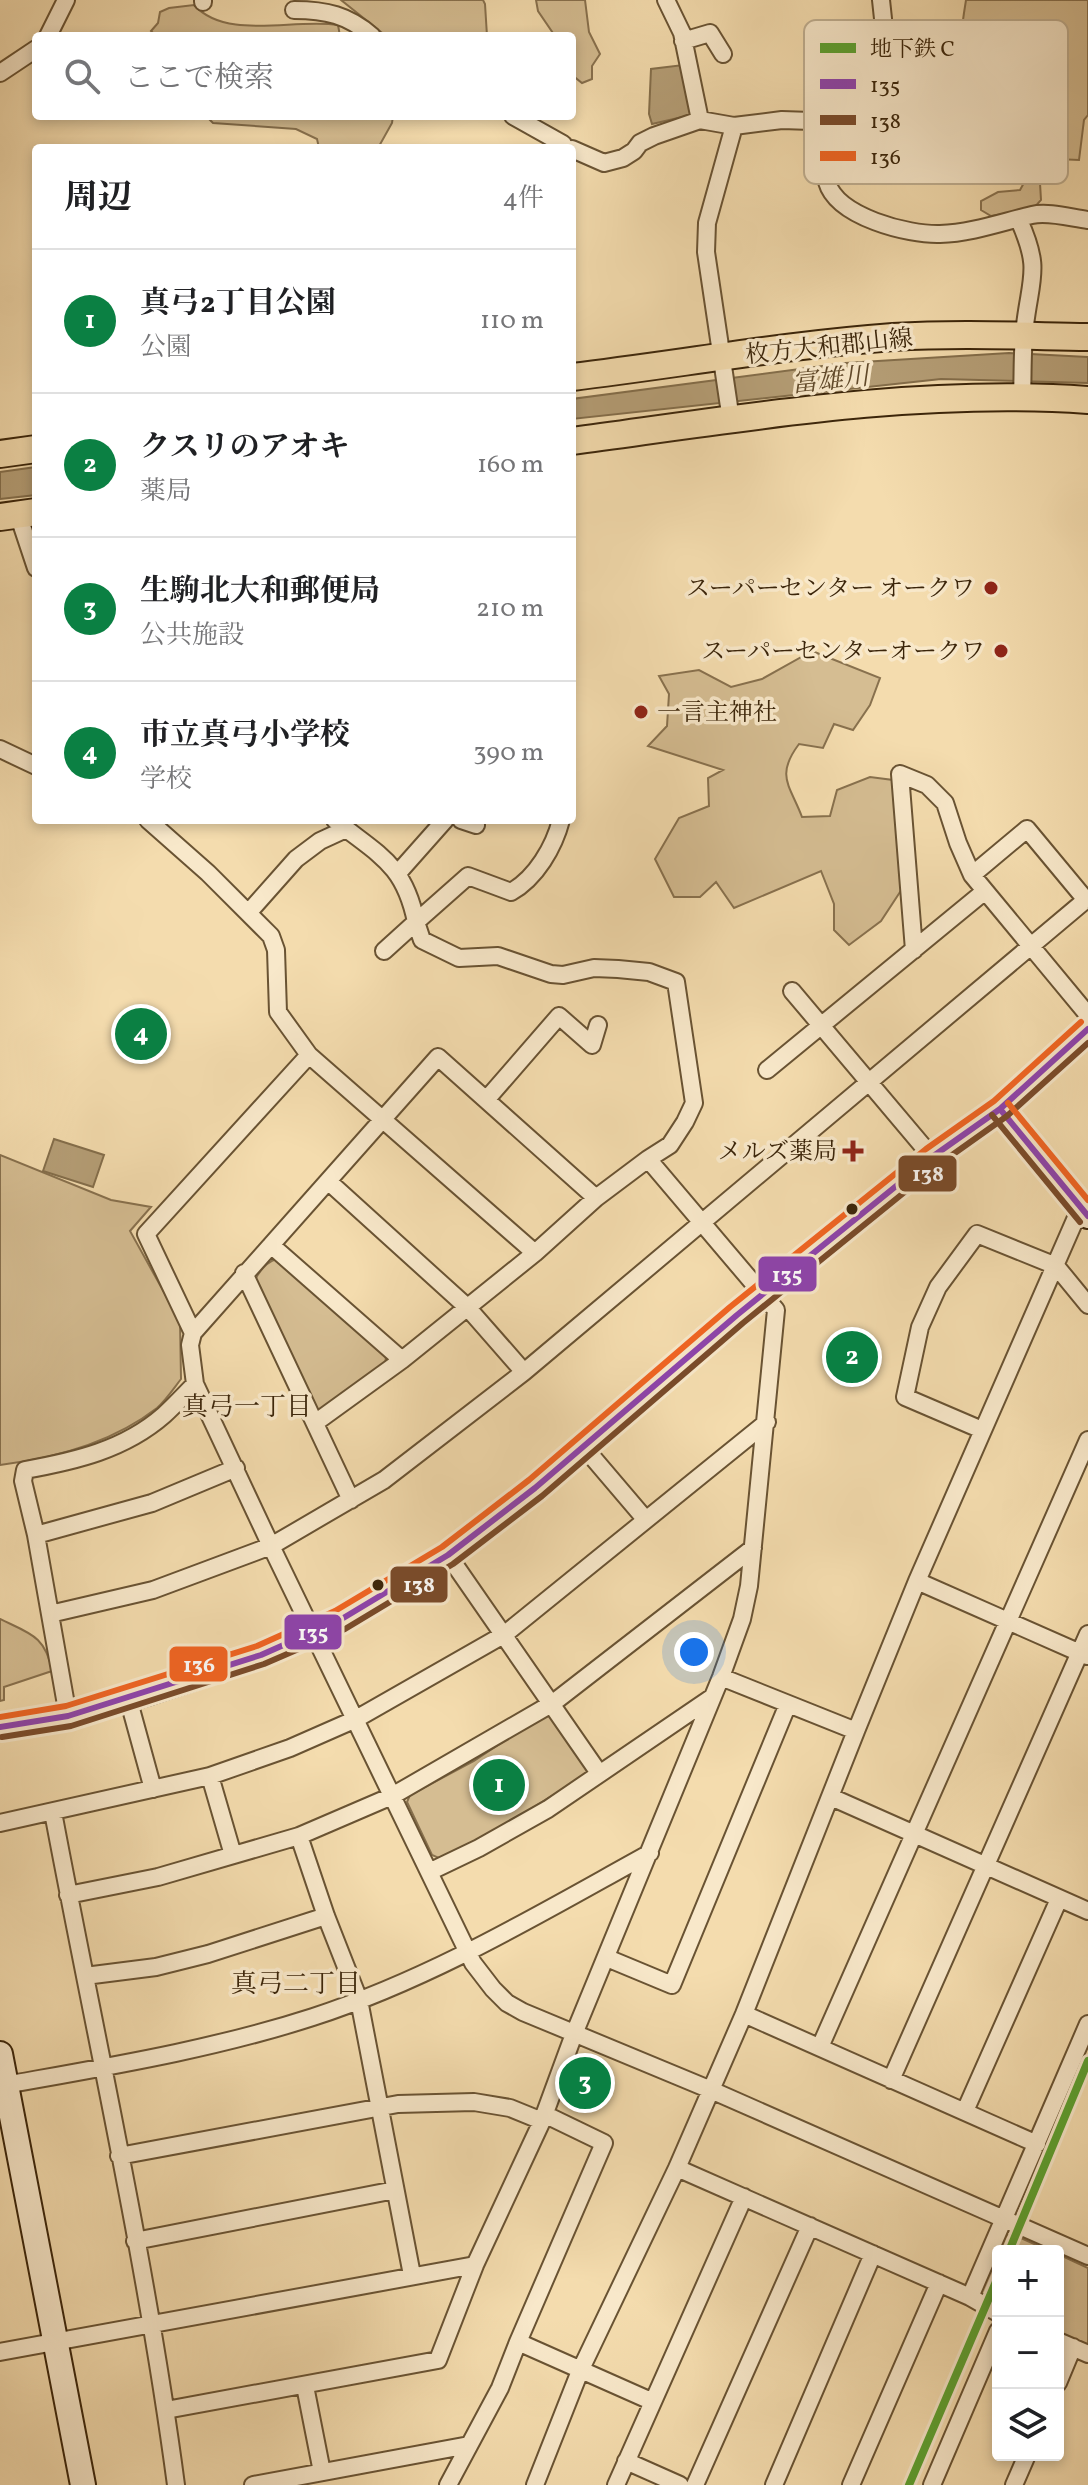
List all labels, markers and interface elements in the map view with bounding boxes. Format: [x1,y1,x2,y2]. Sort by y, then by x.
legend [804,20,1068,184]
search box [32,32,576,120]
text: 地下鉄 C [870,35,955,66]
icon: search [60,54,104,98]
text: ここで検索 [124,58,274,100]
text: 135 [870,71,900,102]
text: 138 [870,107,901,138]
text: 136 [870,143,901,174]
text: 周辺 [64,176,132,223]
text: 4件 [502,181,544,217]
text: 真弓2丁目公園 [140,283,336,325]
text: 1 [85,303,95,339]
text: 110 m [480,303,544,339]
street label: 枚方大和郡山線 [744,322,915,374]
text: 公園 [140,330,192,366]
water label: 富雄川 [790,359,874,403]
text: クスリのアオキ [140,427,349,469]
text: 2 [83,447,97,483]
text: 160 m [477,447,544,483]
text: 薬局 [140,474,192,510]
text: 生駒北大和郵便局 [140,571,380,613]
place label: スーパーセンター オークワ [686,573,975,607]
marker: スーパーセンター オークワ [982,579,1000,597]
text: 3 [83,591,97,627]
text: 210 m [476,591,544,627]
text: 公共施設 [140,618,244,654]
place label: スーパーセンターオークワ [701,636,985,670]
marker: スーパーセンターオークワ [992,642,1010,660]
place label: 一言主神社 [657,697,777,731]
marker: 一言主神社 [632,703,650,721]
text: 市立真弓小学校 [140,715,350,757]
text: 4 [82,735,98,771]
text: 390 m [473,735,544,771]
text: 学校 [140,762,192,798]
pin: 4 [115,1004,167,1064]
place label: メルズ薬局 [718,1136,837,1170]
marker: メルズ薬局 [844,1142,862,1160]
line badge: 138 [897,1154,958,1193]
text: 138 [912,1160,944,1191]
unlabelled marker [844,1201,860,1217]
line badge: 135 [757,1255,818,1293]
text: 135 [772,1261,802,1292]
pin: 2 [826,1327,878,1387]
district label: 真弓一丁目 [182,1390,312,1426]
line badge: 138 [389,1565,449,1604]
text: 138 [403,1571,435,1602]
unlabelled marker [370,1577,386,1593]
line badge: 135 [283,1613,343,1651]
text: 135 [298,1619,328,1650]
your location [674,1632,714,1672]
line badge: 136 [168,1645,229,1683]
text: 136 [183,1651,215,1682]
pin: 1 [473,1755,525,1815]
district label: 真弓二丁目 [231,1967,361,2003]
pin: 3 [559,2053,611,2113]
map controls [992,2245,1064,2461]
button: + [992,2245,1064,2317]
button: − [992,2317,1064,2389]
button: layers [992,2389,1064,2461]

